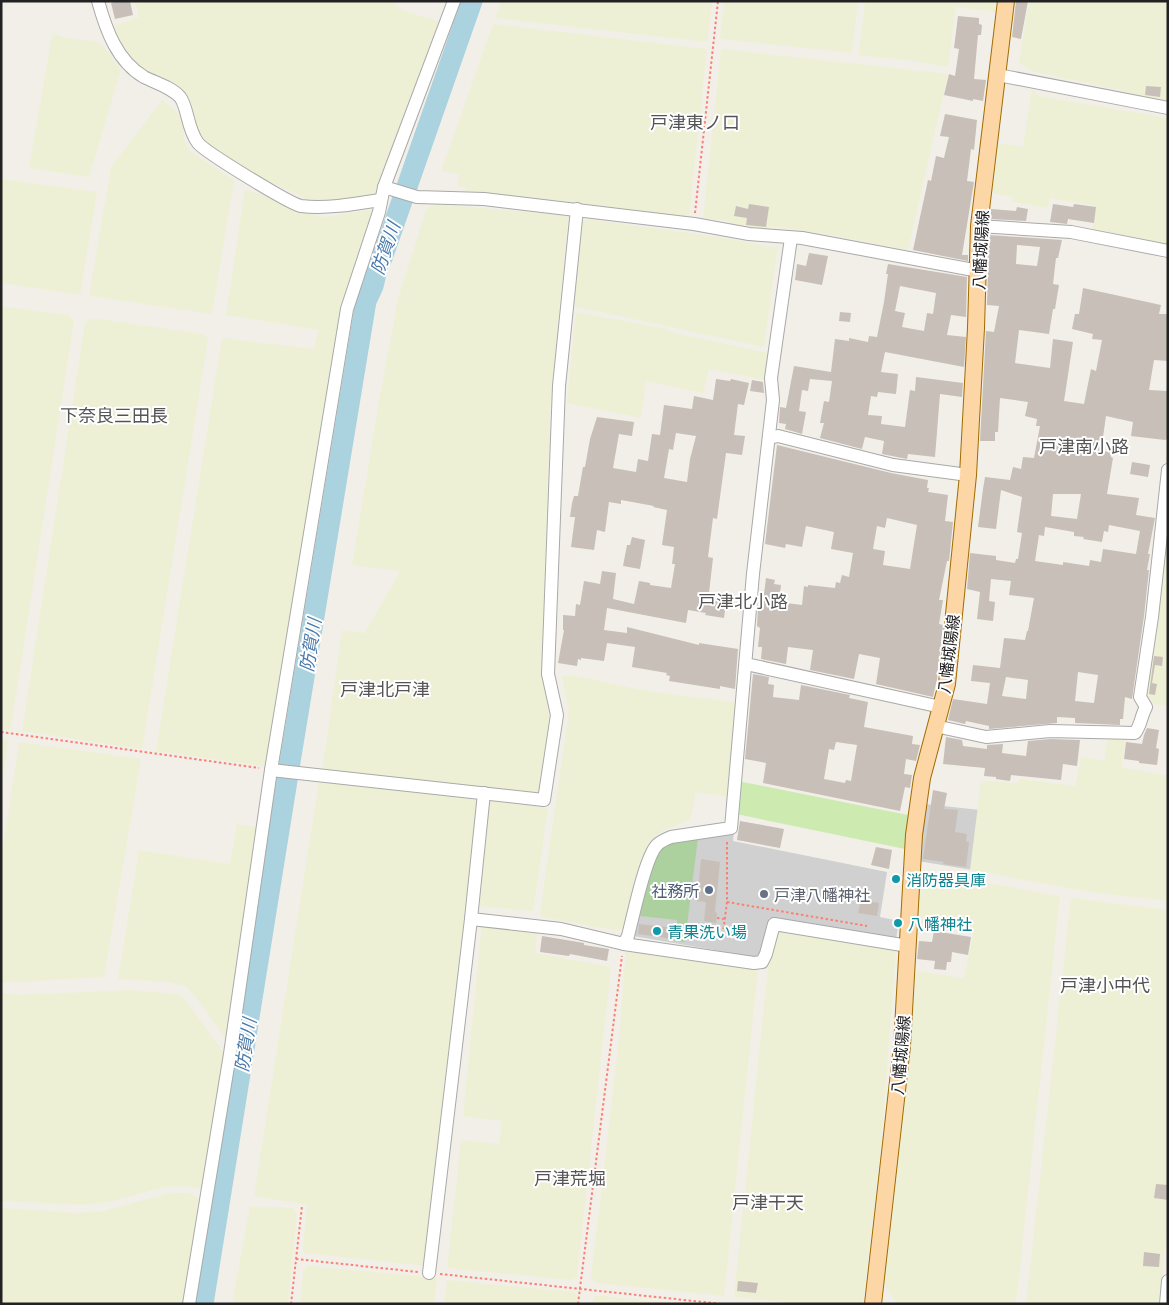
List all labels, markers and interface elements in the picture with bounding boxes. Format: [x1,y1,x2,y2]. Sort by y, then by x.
district label: 戸津東ノ口 [650,111,740,133]
street label: 八幡城陽線 [968,210,992,290]
water label: 防賀川 [366,217,405,277]
district label: 下奈良三田長 [60,404,168,426]
district label: 戸津南小路 [1039,435,1129,457]
district label: 戸津北小路 [698,590,788,612]
street label: 八幡城陽線 [934,613,962,695]
water label: 防賀川 [295,615,325,673]
district label: 戸津北戸津 [340,678,430,700]
place label: 消防器具庫 [906,870,986,889]
marker: 消防器具庫 [890,873,902,885]
place label: 社務所 [651,881,699,900]
marker: 社務所 [703,884,715,896]
place label: 戸津八幡神社 [774,885,870,904]
marker: 戸津八幡神社 [758,888,770,900]
place label: 八幡神社 [908,914,972,933]
marker: 八幡神社 [892,917,904,929]
place label: 青果洗い場 [667,922,747,941]
marker: 青果洗い場 [651,925,663,937]
district label: 戸津小中代 [1060,974,1150,996]
street label: 八幡城陽線 [887,1014,913,1096]
water label: 防賀川 [230,1015,260,1073]
district label: 戸津荒堀 [534,1167,606,1189]
district label: 戸津干天 [732,1191,804,1213]

